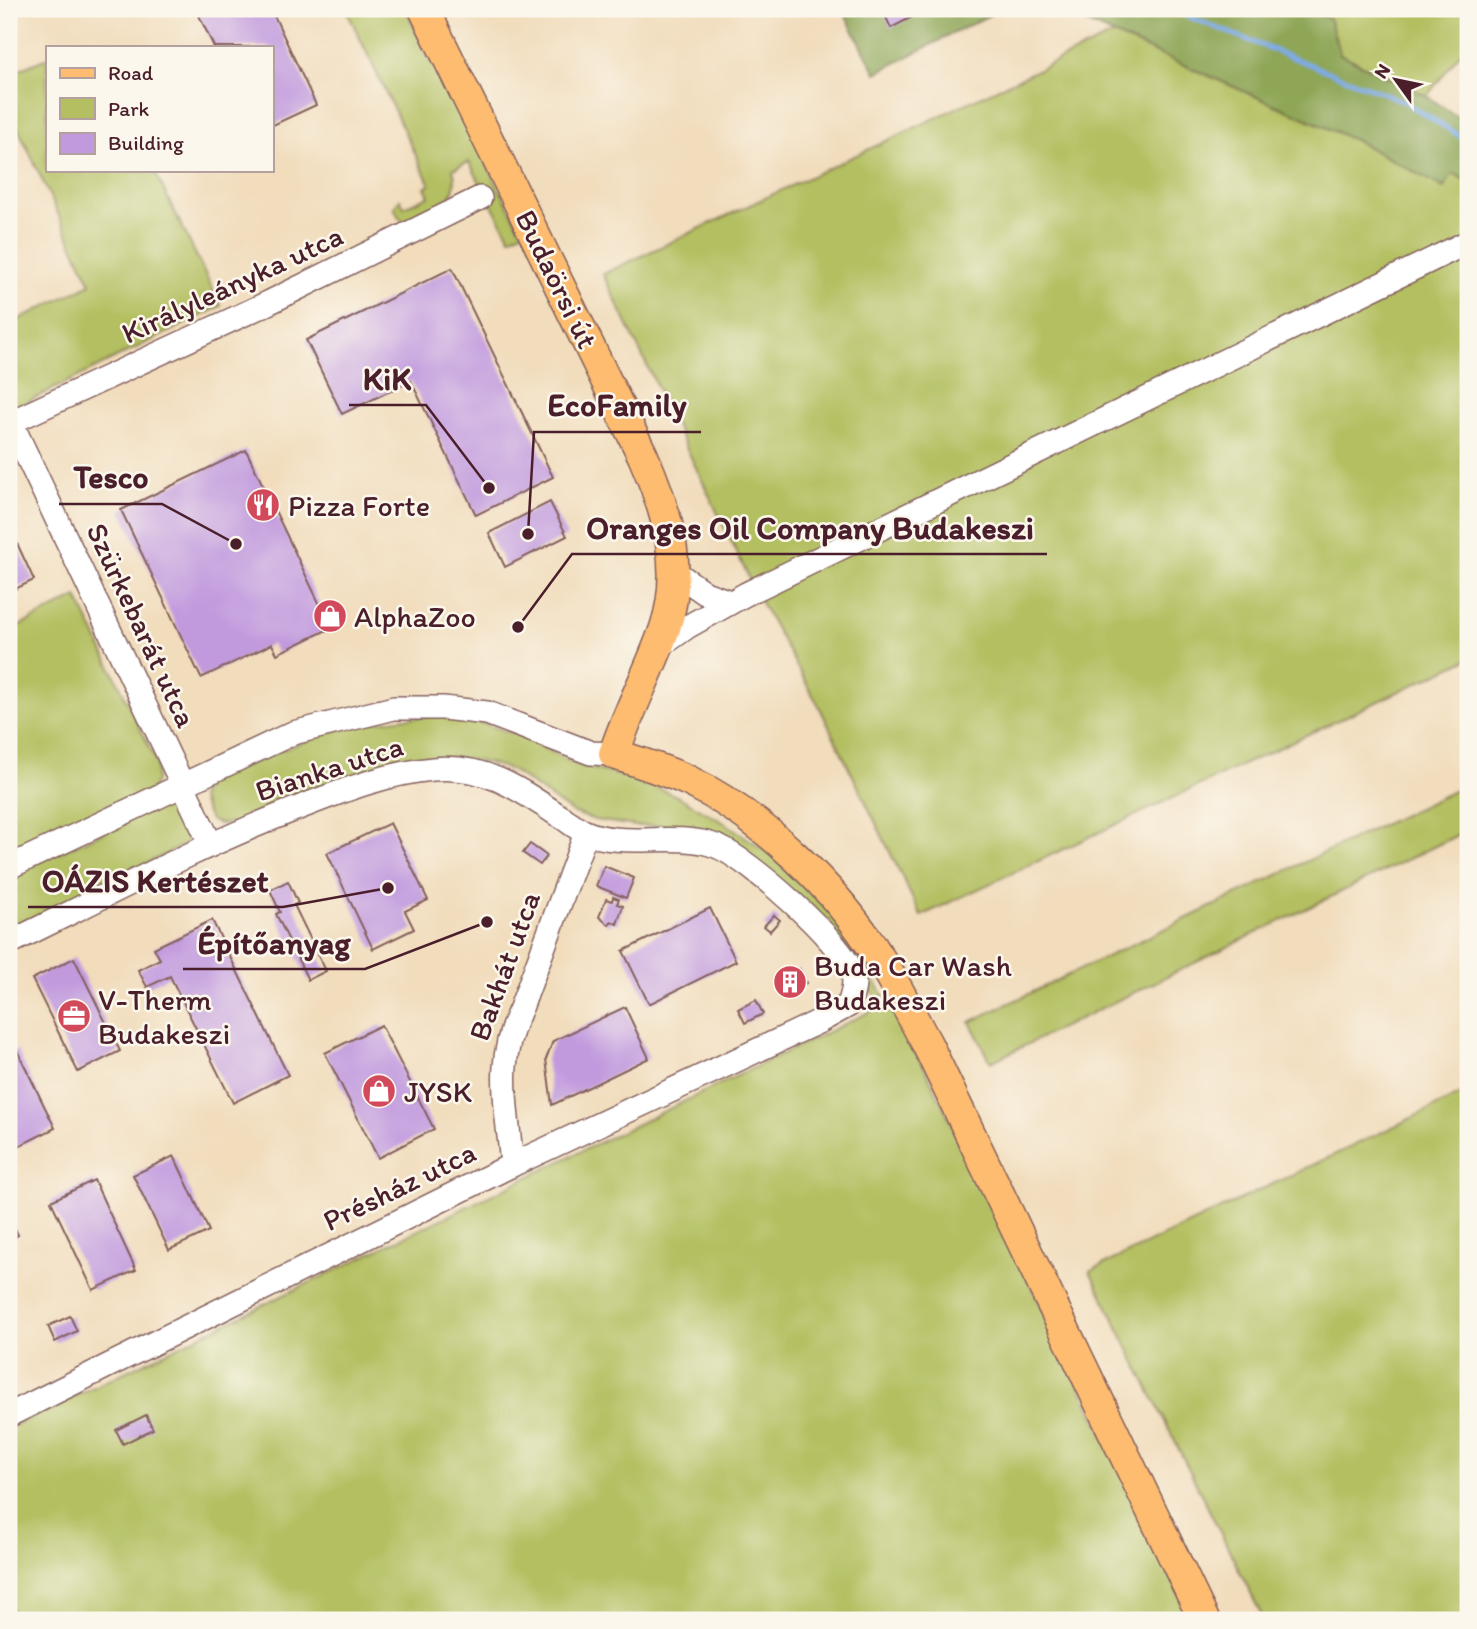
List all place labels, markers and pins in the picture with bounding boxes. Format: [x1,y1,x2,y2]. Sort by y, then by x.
callout: KiK [349,352,426,405]
callout: EcoFamily [534,379,701,432]
callout: Tesco [59,451,162,504]
restaurant icon: Pizza Forte [244,486,282,524]
place label: Pizza Forte [288,487,430,524]
callout: Oranges Oil Company Budakeszi [572,501,1047,554]
shop icon: AlphaZoo [311,597,349,635]
place label: AlphaZoo [354,598,476,635]
callout: OÁZIS Kertészet [28,854,283,907]
callout: Építőanyag [183,916,365,969]
place label: Buda Car Wash Budakeszi [814,947,1012,1018]
building icon: Buda Car Wash Budakeszi [771,963,809,1001]
place label: V-Therm Budakeszi [98,981,230,1052]
office icon: V-Therm Budakeszi [55,997,93,1035]
shop icon: JYSK [360,1072,398,1110]
place label: JYSK [404,1073,472,1110]

